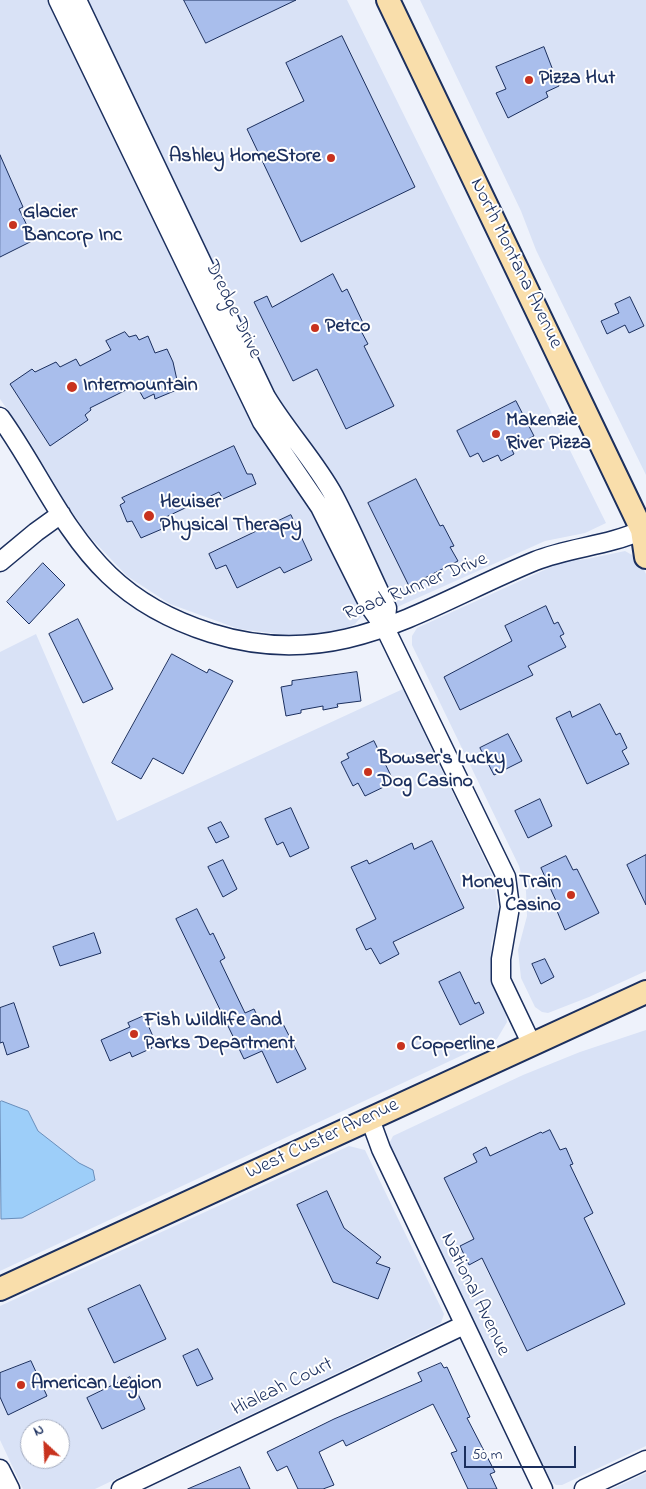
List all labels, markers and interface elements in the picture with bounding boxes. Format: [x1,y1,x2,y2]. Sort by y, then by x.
place label: Pizza Hut [539,68,615,92]
marker: Pizza Hut [523,74,535,86]
place label: Ashley HomeStore [169,146,321,170]
marker: Ashley HomeStore [325,152,337,164]
street label: North Montana Avenue [463,175,567,353]
place label: Glacier Bancorp Inc [23,202,122,249]
marker: Glacier Bancorp Inc [7,219,19,231]
street label: Dredge Drive [198,257,266,363]
place label: Petco [325,316,370,340]
marker: Petco [309,322,321,334]
place label: Intermountain [83,375,198,399]
marker: Intermountain [65,380,79,394]
place label: Makenzie River Pizza [506,410,591,457]
marker: Makenzie River Pizza [490,428,502,440]
place label: Heuiser Physical Therapy [160,492,302,539]
marker: Heuiser Physical Therapy [142,509,156,523]
street label: Road Runner Drive [341,548,491,628]
place label: Bowser's Lucky Dog Casino [378,748,505,795]
marker: Bowser's Lucky Dog Casino [362,766,374,778]
place label: Money Train Casino [462,872,561,919]
marker: Money Train Casino [565,889,577,901]
place label: Fish Wildlife and Parks Department [144,1010,295,1057]
marker: Fish Wildlife and Parks Department [128,1028,140,1040]
place label: Copperline [411,1034,495,1058]
marker: Copperline [395,1040,407,1052]
street label: West Custer Avenue [243,1094,403,1186]
street label: National Avenue [434,1230,514,1360]
street label: Hialeah Court [229,1353,337,1423]
place label: American Legion [31,1373,161,1397]
marker: American Legion [15,1379,27,1391]
north arrow [20,1419,70,1469]
text: N [30,1419,48,1442]
scale bar [466,1436,578,1468]
text: 50 m [472,1444,502,1466]

